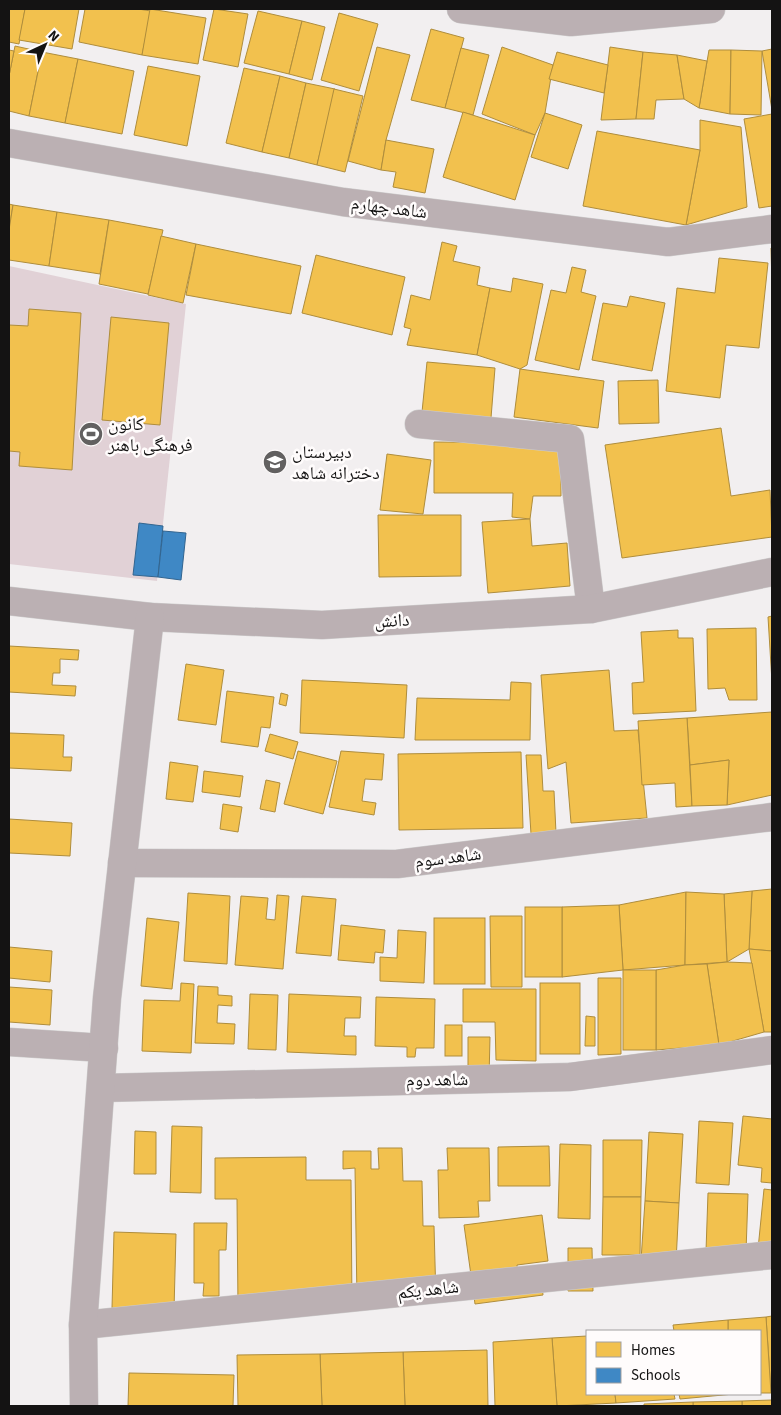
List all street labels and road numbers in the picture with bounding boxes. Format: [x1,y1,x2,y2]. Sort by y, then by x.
street label: شاهد چهارم [350,191,428,225]
street label: دانش [374,608,410,634]
street label: شاهد سوم [413,842,483,874]
street label: شاهد دوم [406,1067,468,1093]
street label: شاهد یکم [396,1274,460,1306]

